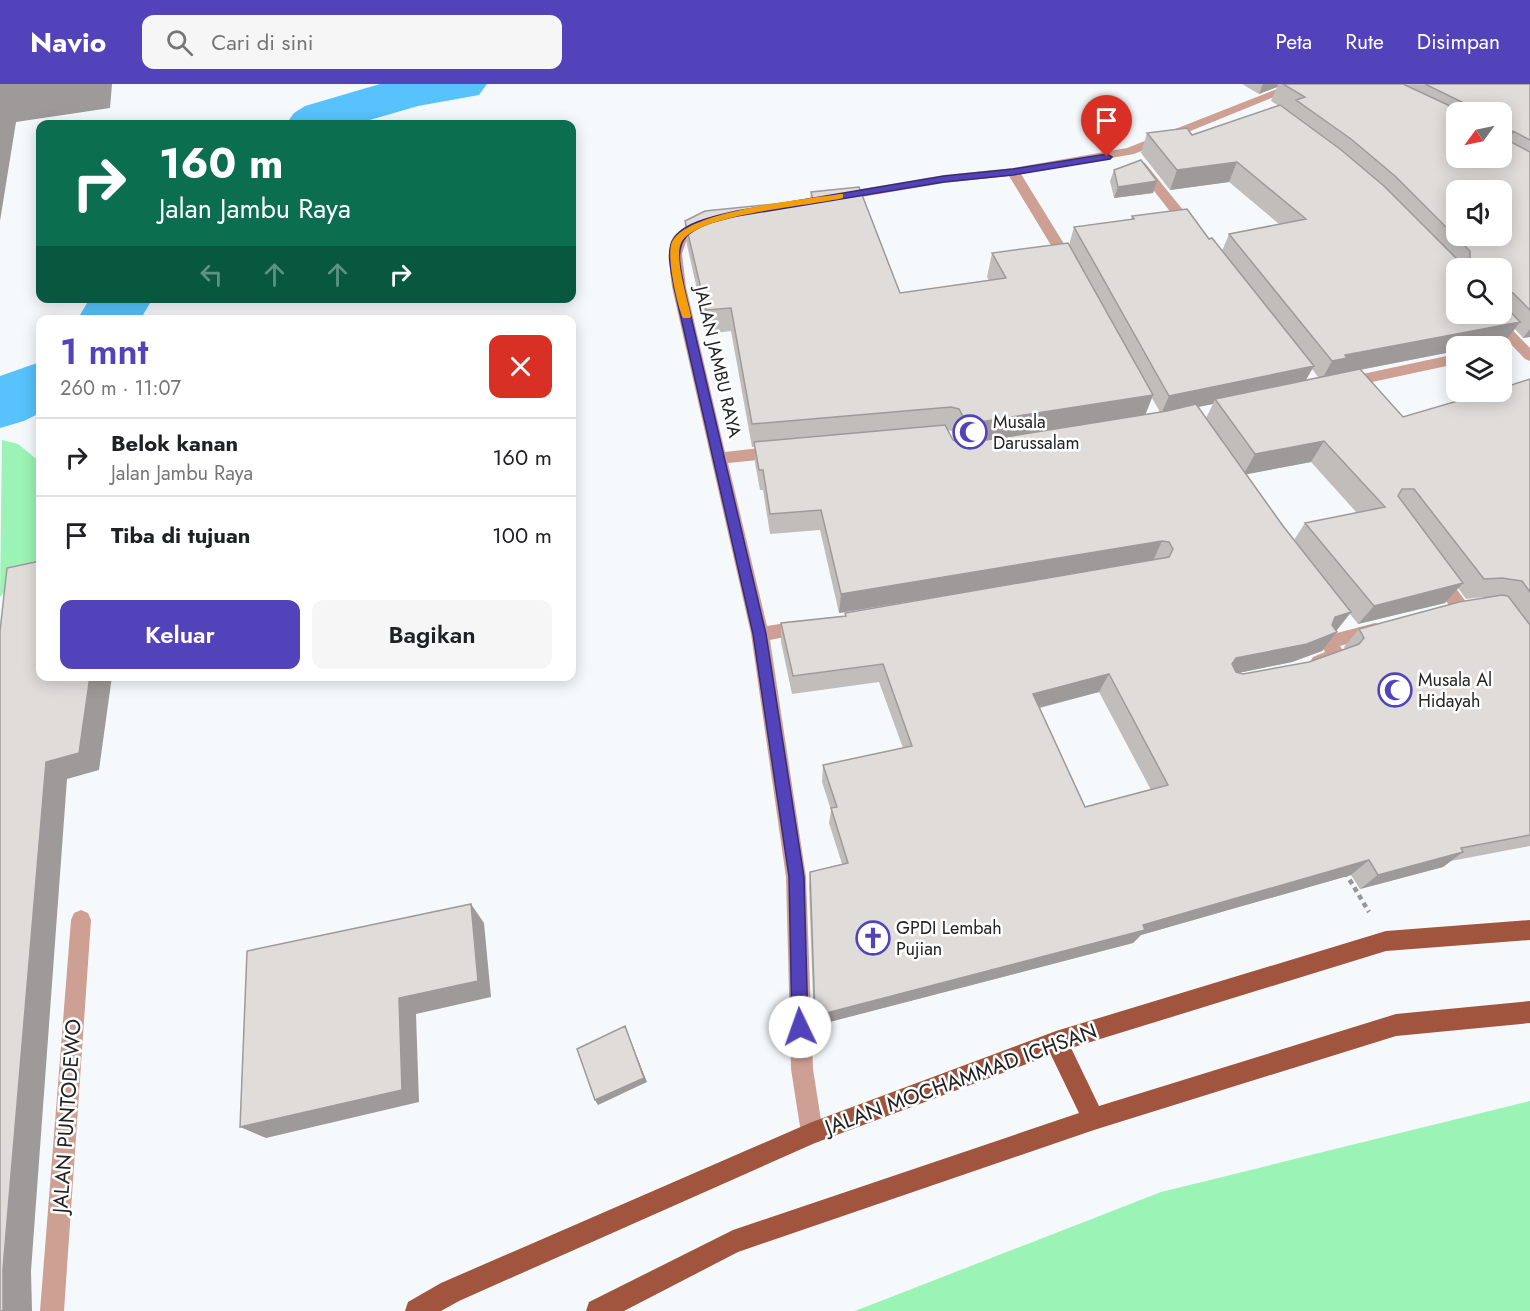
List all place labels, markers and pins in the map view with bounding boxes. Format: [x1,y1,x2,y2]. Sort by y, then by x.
pin [1081,95,1132,157]
place label: Musala Darussalam [993,409,1080,456]
mosque icon: Musala Darussalam [952,414,988,450]
place label: Musala Al Hidayah [1418,667,1492,714]
mosque icon: Musala Al Hidayah [1377,672,1413,708]
place label: GPDI Lembah Pujian [896,915,1002,962]
church icon: GPDI Lembah Pujian [855,920,891,956]

